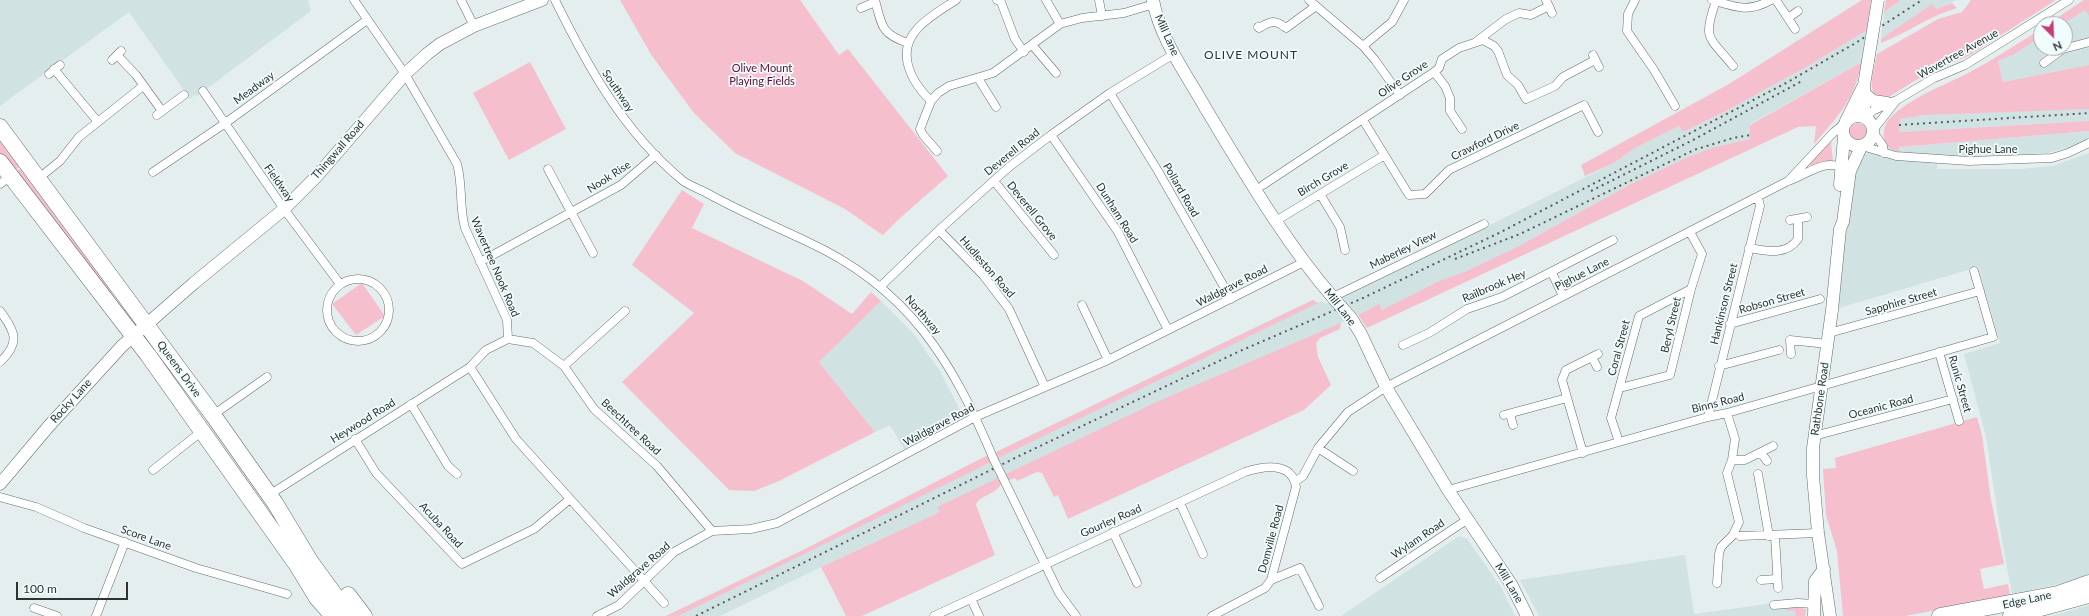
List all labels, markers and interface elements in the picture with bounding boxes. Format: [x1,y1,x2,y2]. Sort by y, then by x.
street label: Mill Lane [1152,12,1182,58]
north arrow [2033,16,2073,56]
street label: Wavertree Avenue [1915,26,2001,82]
text: N [2051,39,2064,54]
district label: OLIVE MOUNT [1204,48,1298,62]
street label: Olive Grove [1376,58,1430,100]
park label: Olive Mount Playing Fields [729,61,795,87]
street label: Southway [599,67,637,115]
street label: Meadway [231,69,277,107]
street label: Thingwall Road [309,118,367,182]
street label: Crawford Drive [1449,119,1521,163]
street label: Deverell Road [982,126,1042,178]
street label: Pighue Lane [1959,142,2017,156]
street label: Nook Rise [585,158,633,196]
street label: Birch Grove [1295,159,1351,199]
street label: Pollard Road [1160,161,1202,219]
street label: Fieldway [261,162,297,204]
street label: Deverell Grove [1004,179,1060,243]
street label: Dunham Road [1093,180,1141,246]
street label: Wavertree Nook Road [468,215,522,319]
street label: Maberley View [1367,228,1439,272]
street label: Hudleston Road [957,234,1017,300]
street label: Pighue Lane [1553,255,1611,293]
street label: Waldgrave Road [1194,262,1270,310]
street label: Hankinson Street [1708,262,1740,346]
street label: Railbrook Hey [1460,267,1528,305]
street label: Robson Street [1738,285,1806,317]
street label: Sapphire Street [1864,285,1938,319]
street label: Mill Lane [1321,286,1359,328]
street label: Northway [902,293,944,337]
street label: Beryl Street [1658,296,1684,354]
street label: Coral Street [1605,319,1633,377]
street label: Queens Drive [154,338,204,400]
street label: Runic Street [1946,354,1974,414]
street label: Rathbone Road [1808,362,1832,436]
street label: Rocky Lane [48,376,94,426]
street label: Binns Road [1690,390,1746,416]
street label: Oceanic Road [1847,392,1915,422]
street label: Heywood Road [328,396,398,446]
street label: Beechtree Road [599,396,663,458]
street label: Waldgrave Road [901,401,977,449]
street label: Acuba Road [417,499,465,551]
street label: Gourley Road [1078,502,1144,540]
street label: Domville Road [1256,503,1286,575]
street label: Wylam Road [1389,516,1447,562]
street label: Score Lane [119,523,173,553]
street label: Waldgrave Road [605,539,673,601]
street label: Mill Lane [1492,561,1526,605]
scale bar [18,574,130,600]
text: 100 m [23,581,57,596]
street label: Edge Lane [2001,588,2053,612]

